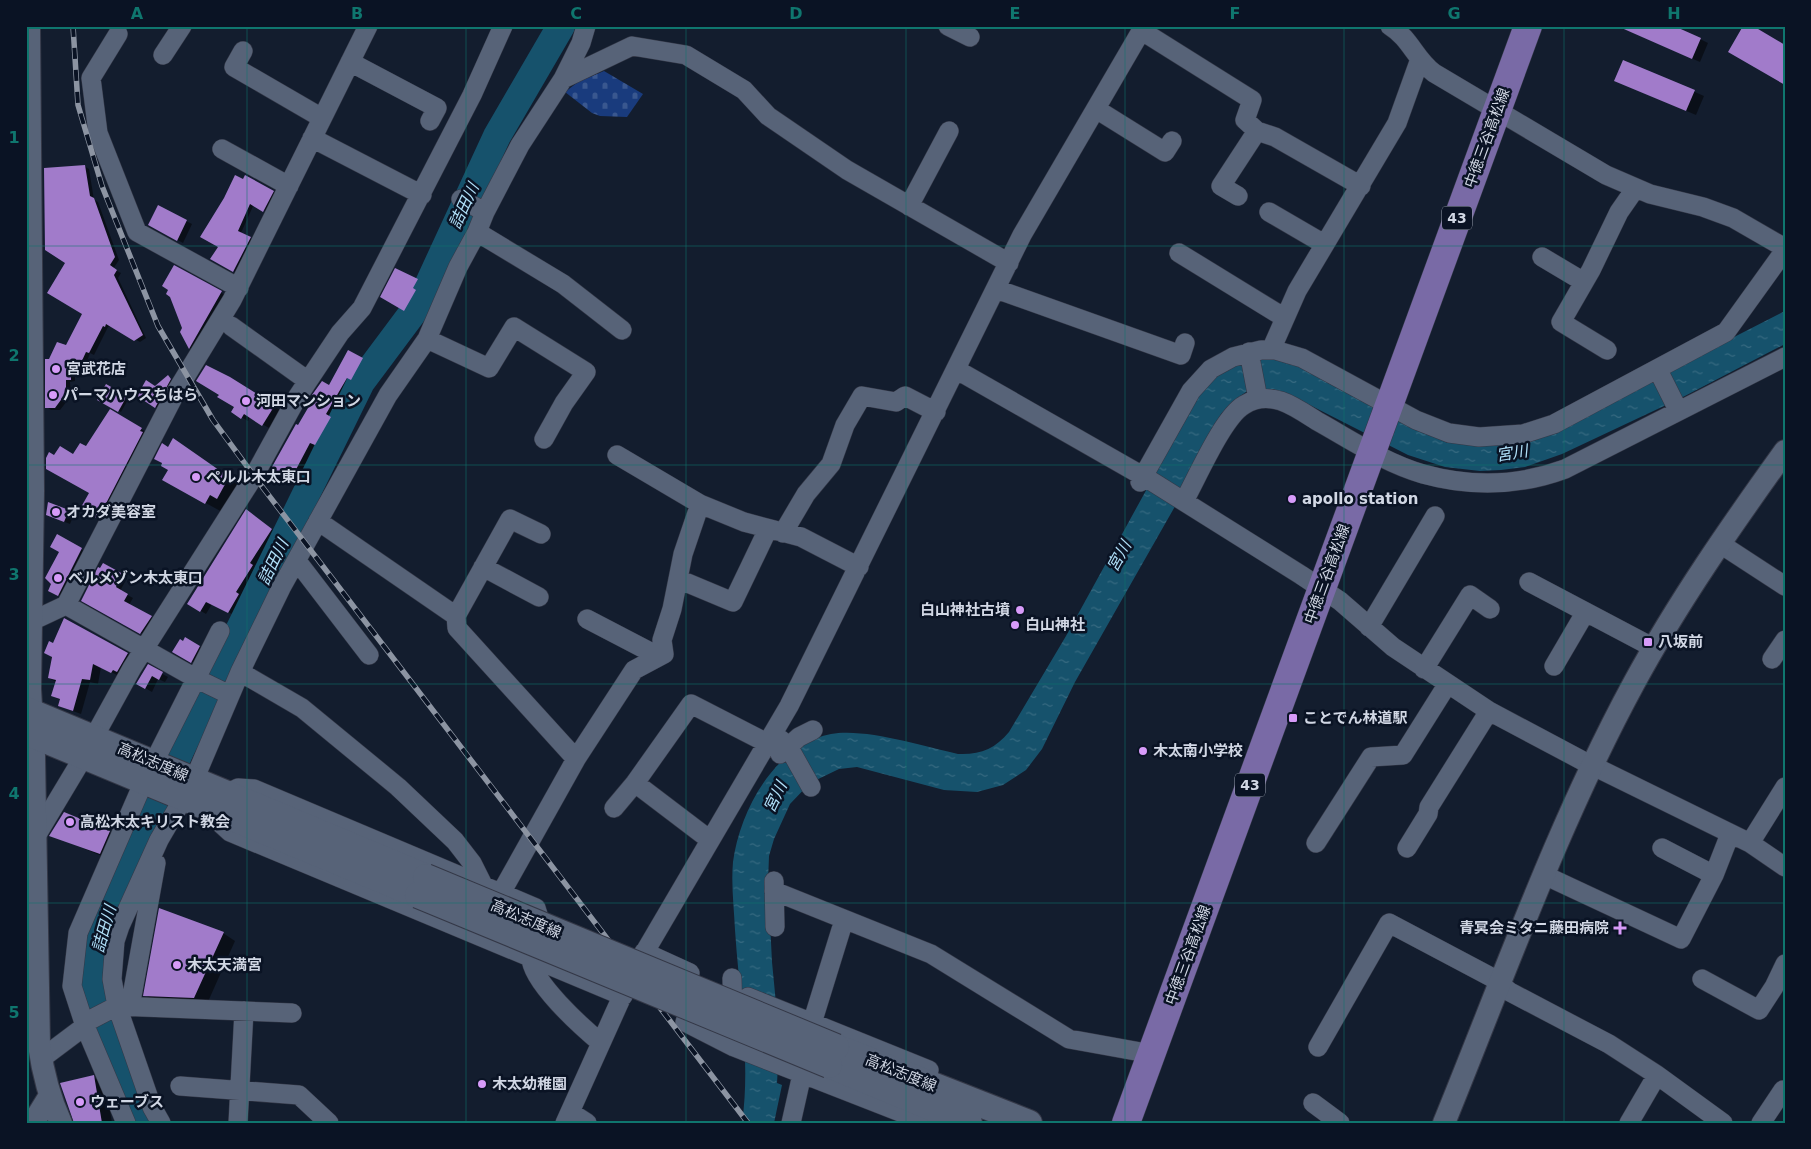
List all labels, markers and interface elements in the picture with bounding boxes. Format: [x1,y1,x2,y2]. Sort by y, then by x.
text: A [131,4,144,23]
text: B [351,4,363,23]
text: C [570,4,582,23]
text: D [789,4,803,23]
text: E [1010,4,1020,23]
text: F [1230,4,1240,23]
text: G [1447,4,1461,23]
text: H [1667,4,1681,23]
street label: 中徳三谷高松線 [1461,86,1513,190]
text: 1 [8,128,20,147]
water label: 詰田川 [445,178,484,232]
road number: 43 [1442,207,1472,230]
text: 2 [8,346,20,365]
place label: 宮武花店 [66,360,126,378]
marker: 宮武花店 [50,363,62,375]
place label: パーマハウスちはら [63,386,198,404]
marker: パーマハウスちはら [47,389,59,401]
place label: 河田マンション [256,392,361,410]
marker: 河田マンション [240,395,252,407]
water label: 宮川 [1495,441,1531,465]
place label: ペルル木太東口 [206,468,311,486]
marker: ペルル木太東口 [190,471,202,483]
place label: apollo station [1302,490,1419,508]
marker: apollo station [1286,493,1298,505]
place label: オカダ美容室 [66,503,156,521]
marker: オカダ美容室 [50,506,62,518]
street label: 中徳三谷高松線 [1301,522,1353,626]
water label: 詰田川 [254,534,293,588]
water label: 宮川 [1103,536,1136,575]
text: 3 [8,565,20,584]
place label: ベルメゾン木太東口 [68,569,203,587]
marker: ベルメゾン木太東口 [52,572,64,584]
place label: 白山神社古墳 [920,601,1010,619]
marker: 白山神社古墳 [1014,604,1026,616]
place label: 白山神社 [1025,616,1085,634]
marker: 白山神社 [1009,619,1021,631]
place label: 八坂前 [1658,633,1703,651]
marker: 八坂前 [1642,636,1654,648]
place label: ことでん林道駅 [1303,709,1408,727]
marker: ことでん林道駅 [1287,712,1299,724]
street label: 高松志度線 [115,739,191,785]
place label: 木太南小学校 [1153,742,1243,760]
marker: 木太南小学校 [1137,745,1149,757]
road number: 43 [1235,774,1265,796]
water label: 宮川 [759,777,791,816]
text: 4 [8,784,20,803]
place label: 高松木太キリスト教会 [80,813,230,831]
marker: 高松木太キリスト教会 [64,816,76,828]
street label: 高松志度線 [488,896,564,942]
water label: 詰田川 [88,901,120,955]
street label: 中徳三谷高松線 [1162,903,1214,1007]
place label: 青冥会ミタニ藤田病院 [1459,919,1609,937]
marker: 青冥会ミタニ藤田病院 [1613,921,1627,935]
place label: 木太天満宮 [187,956,262,974]
marker: 木太天満宮 [171,959,183,971]
text: 5 [8,1003,20,1022]
street label: 高松志度線 [863,1051,939,1095]
place label: 木太幼稚園 [492,1075,567,1093]
marker: 木太幼稚園 [476,1078,488,1090]
place label: ウェーブス [90,1093,164,1111]
marker: ウェーブス [74,1096,86,1108]

